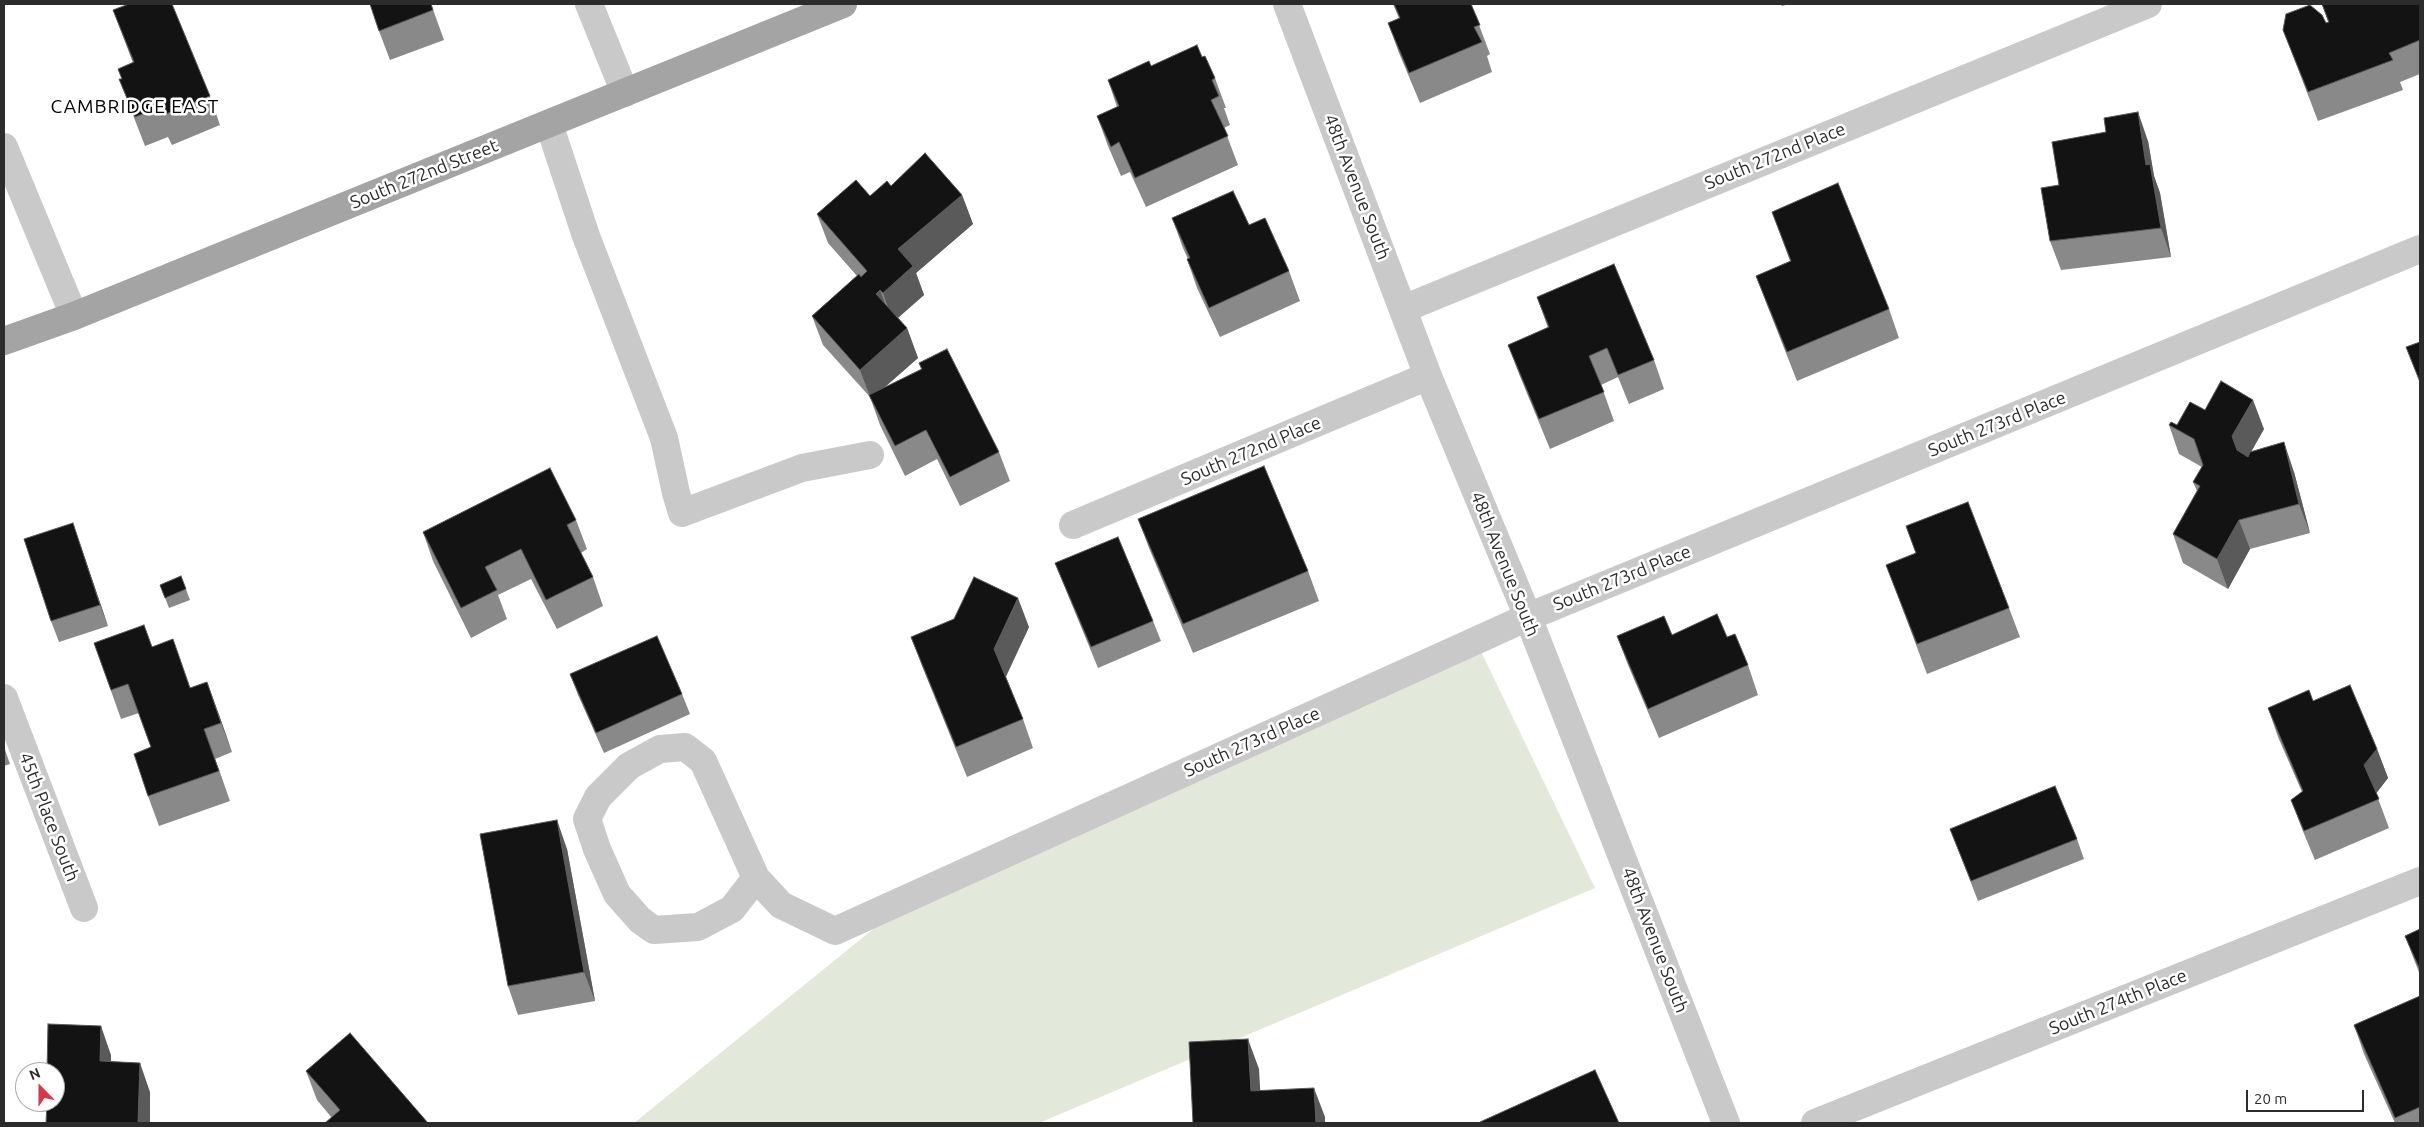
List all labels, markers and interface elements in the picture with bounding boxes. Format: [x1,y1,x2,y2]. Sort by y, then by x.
district label: CAMBRIDGE EAST [49,96,221,118]
street label: 48th Avenue South [1319,111,1395,263]
street label: South 272nd Place [1701,118,1849,194]
street label: South 272nd Street [347,135,501,213]
street label: South 273rd Place [1925,387,2069,461]
street label: South 272nd Place [1178,412,1324,490]
street label: 48th Avenue South [1466,488,1544,640]
street label: South 273rd Place [1550,541,1694,615]
street label: South 273rd Place [1181,702,1323,782]
street label: 45th Place South [14,749,84,885]
street label: 48th Avenue South [1617,864,1693,1016]
street label: South 274th Place [2046,965,2190,1039]
north arrow [15,1062,65,1112]
text: N [27,1065,43,1083]
scale bar [2249,1080,2366,1112]
text: 20 m [2254,1090,2287,1107]

